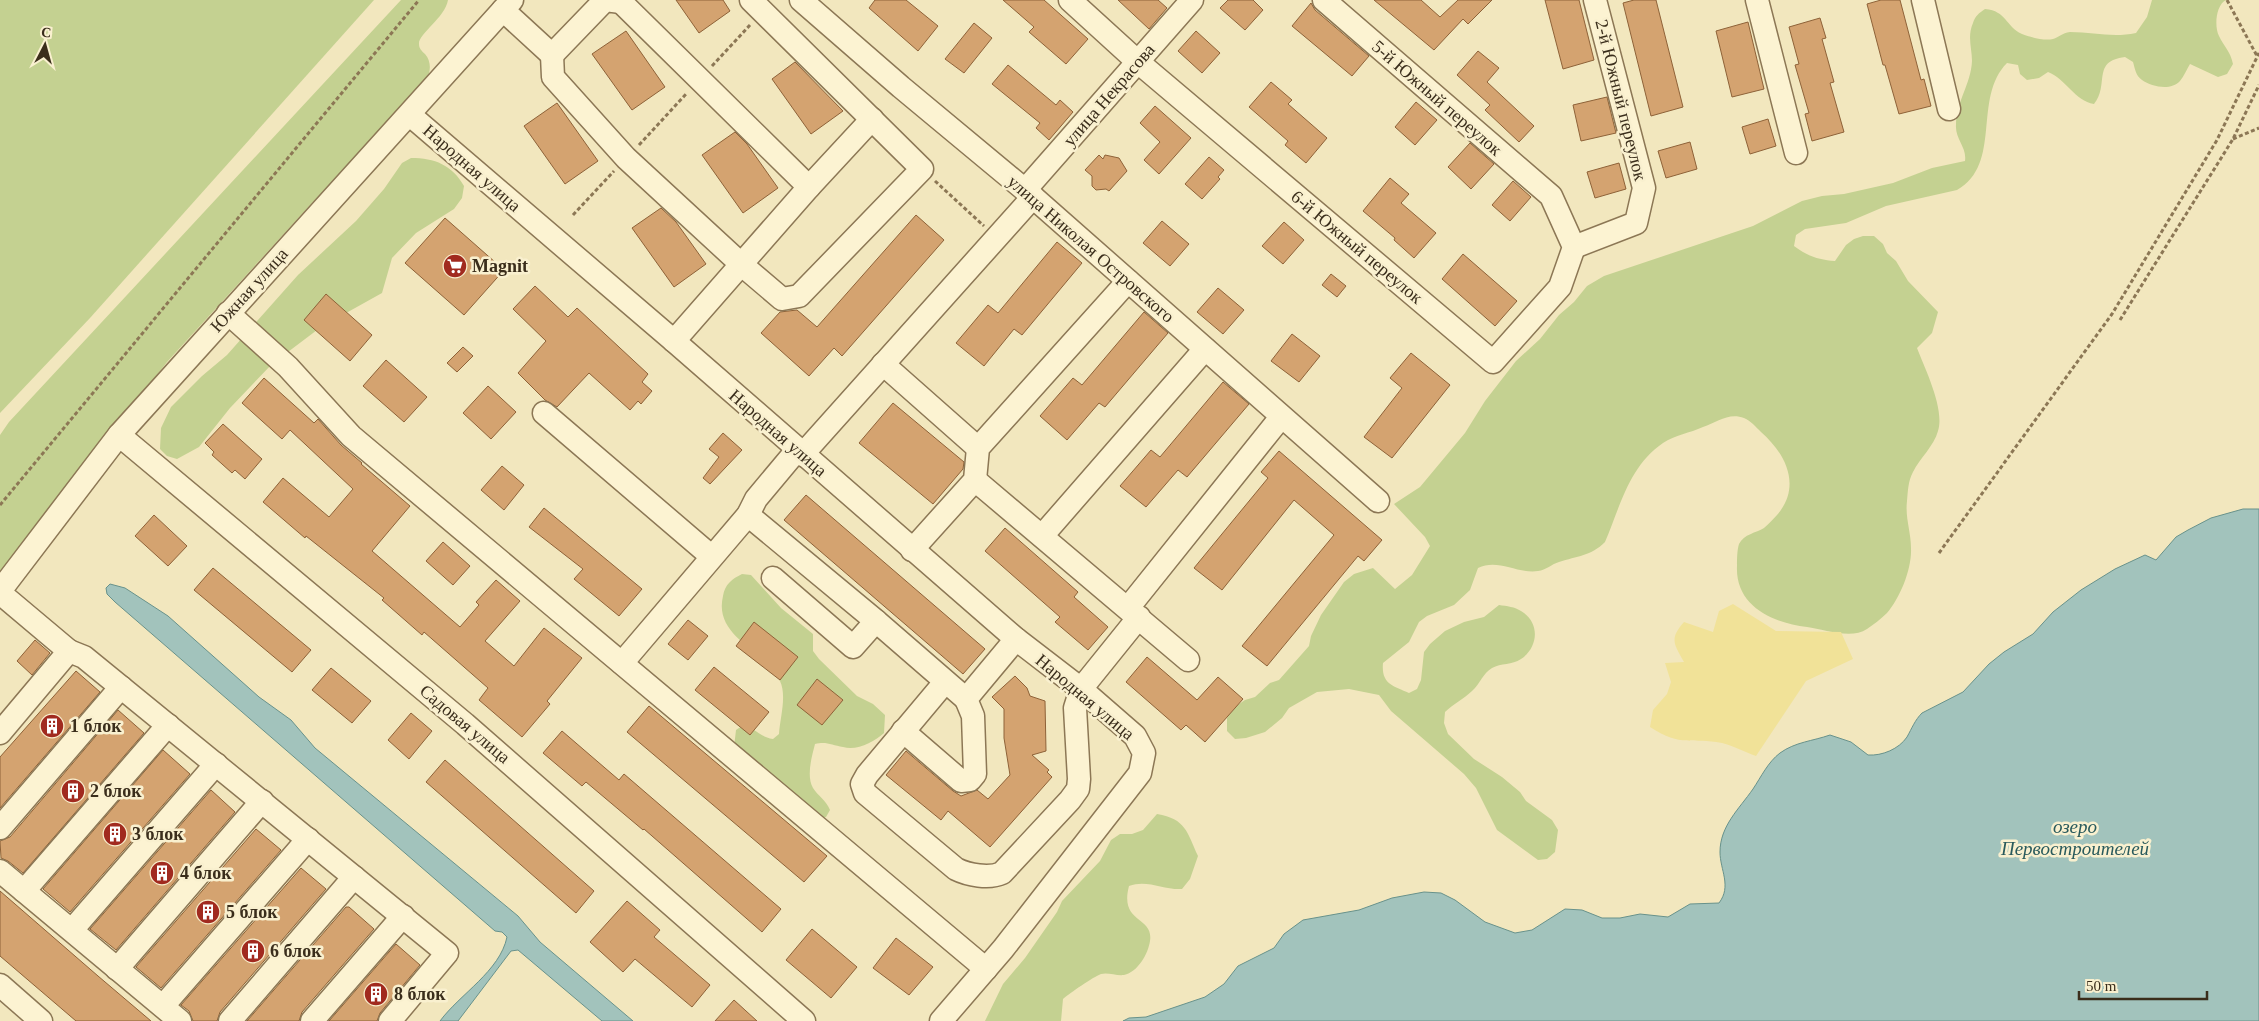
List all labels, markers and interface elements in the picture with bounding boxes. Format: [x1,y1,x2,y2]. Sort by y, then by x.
street label: 2-й Южный переулок [1591,17,1651,183]
north arrow [20,20,70,70]
text: С [40,25,52,41]
street label: 5-й Южный переулок [1368,36,1506,160]
street label: улица Некрасова [1059,40,1159,150]
street label: Народная улица [419,120,525,216]
street label: улица Николая Островского [1004,171,1178,327]
street label: 6-й Южный переулок [1287,186,1427,308]
street label: Южная улица [206,244,292,336]
supermarket icon: Magnit [442,253,468,279]
place label: Magnit [472,256,528,276]
street label: Народная улица [725,385,831,481]
street label: Народная улица [1032,650,1138,744]
street label: Садовая улица [416,680,514,768]
building icon: 1 блок [39,713,65,739]
place label: 1 блок [70,716,122,736]
building icon: 2 блок [60,778,86,804]
place label: 2 блок [90,781,142,801]
water label: озеро Первостроителей [2000,816,2150,859]
building icon: 3 блок [102,821,128,847]
place label: 3 блок [132,824,184,844]
building icon: 4 блок [149,860,175,886]
place label: 4 блок [180,863,232,883]
building icon: 5 блок [195,899,221,925]
place label: 5 блок [226,902,278,922]
building icon: 6 блок [240,938,266,964]
place label: 6 блок [270,941,322,961]
scale bar [2079,968,2206,1000]
text: 50 m [2086,978,2117,994]
building icon: 8 блок [363,981,389,1007]
place label: 8 блок [394,984,446,1004]

